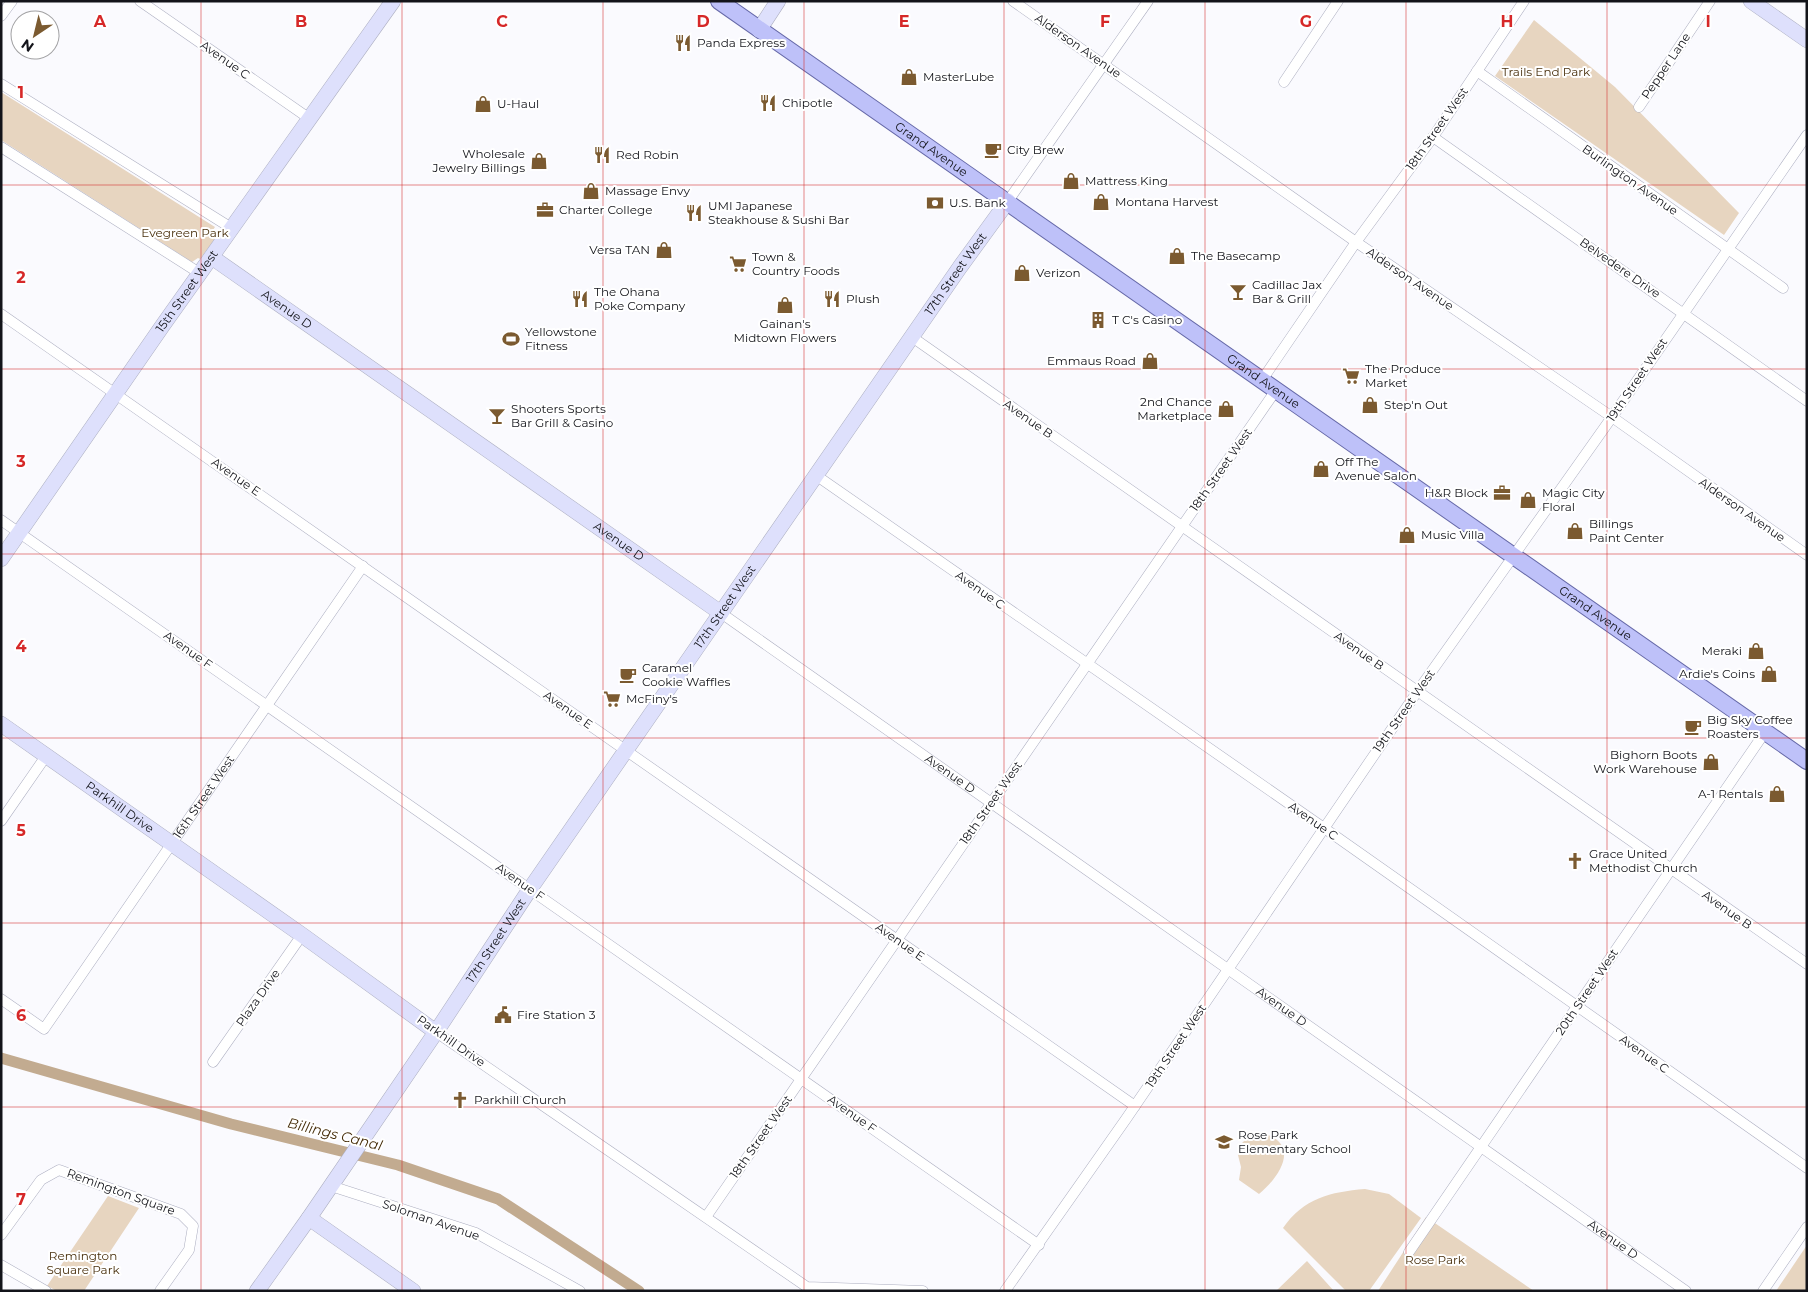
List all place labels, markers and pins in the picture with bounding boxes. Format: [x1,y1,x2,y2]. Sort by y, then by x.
restaurant icon: Panda Express [673,33,693,53]
place label: Panda Express [697,35,785,50]
shop icon: MasterLube [899,67,919,87]
place label: MasterLube [923,69,994,84]
restaurant icon: Chipotle [758,93,778,113]
shop icon: U-Haul [473,94,493,114]
place label: Chipotle [782,95,833,110]
place label: U-Haul [497,96,539,111]
cafe icon: City Brew [983,140,1003,160]
place label: City Brew [1007,142,1065,157]
restaurant icon: Red Robin [592,145,612,165]
place label: Wholesale Jewelry Billings [431,146,525,175]
place label: Red Robin [616,147,679,162]
shop icon: Wholesale Jewelry Billings [529,151,549,171]
shop icon: Mattress King [1061,171,1081,191]
place label: Mattress King [1085,173,1168,188]
shop icon: Massage Envy [581,181,601,201]
place label: Massage Envy [605,183,690,198]
shop icon: Montana Harvest [1091,192,1111,212]
bank icon: U.S. Bank [925,193,945,213]
place label: Montana Harvest [1115,194,1218,209]
place label: U.S. Bank [949,195,1007,210]
place label: UMI Japanese Steakhouse & Sushi Bar [708,198,849,227]
office icon: Charter College [535,200,555,220]
place label: Charter College [559,202,652,217]
restaurant icon: UMI Japanese Steakhouse & Sushi Bar [684,203,704,223]
shop icon: Versa TAN [654,240,674,260]
place label: Versa TAN [589,242,650,257]
shop icon: The Basecamp [1167,246,1187,266]
place label: The Basecamp [1191,248,1280,263]
place label: Town & Country Foods [752,249,840,278]
supermarket icon: Town & Country Foods [728,254,748,274]
shop icon: Verizon [1012,263,1032,283]
place label: Verizon [1036,265,1081,280]
place label: Cadillac Jax Bar & Grill [1252,277,1322,306]
bar icon: Cadillac Jax Bar & Grill [1228,282,1248,302]
place label: The Ohana Poke Company [594,284,686,313]
restaurant icon: The Ohana Poke Company [570,289,590,309]
restaurant icon: Plush [822,289,842,309]
place label: Plush [846,291,880,306]
shop icon: Gainan's Midtown Flowers [775,295,795,315]
building icon: T C's Casino [1088,310,1108,330]
place label: T C's Casino [1112,312,1182,327]
place label: Gainan's Midtown Flowers [734,316,837,345]
place label: Yellowstone Fitness [525,324,597,353]
sports icon: Yellowstone Fitness [501,329,521,349]
shop icon: Emmaus Road [1140,351,1160,371]
place label: Emmaus Road [1047,353,1136,368]
place label: The Produce Market [1365,361,1441,390]
supermarket icon: The Produce Market [1341,366,1361,386]
place label: 2nd Chance Marketplace [1137,394,1212,423]
shop icon: Step'n Out [1360,395,1380,415]
place label: Step'n Out [1384,397,1448,412]
shop icon: 2nd Chance Marketplace [1216,399,1236,419]
place label: Shooters Sports Bar Grill & Casino [511,401,613,430]
bar icon: Shooters Sports Bar Grill & Casino [487,406,507,426]
place label: Off The Avenue Salon [1335,454,1417,483]
shop icon: Off The Avenue Salon [1311,459,1331,479]
office icon: H&R Block [1492,483,1512,503]
place label: H&R Block [1425,485,1489,500]
place label: Magic City Floral [1542,485,1605,514]
shop icon: Magic City Floral [1518,490,1538,510]
place label: Billings Paint Center [1589,516,1664,545]
shop icon: Billings Paint Center [1565,521,1585,541]
shop icon: Music Villa [1397,525,1417,545]
place label: Music Villa [1421,527,1484,542]
shop icon: Meraki [1746,641,1766,661]
place label: Meraki [1701,643,1742,658]
place label: Caramel Cookie Waffles [642,660,730,689]
shop icon: Ardie's Coins [1759,664,1779,684]
cafe icon: Caramel Cookie Waffles [618,665,638,685]
place label: Ardie's Coins [1679,666,1755,681]
supermarket icon: McFiny's [602,689,622,709]
place label: McFiny's [626,691,678,706]
place label: Big Sky Coffee Roasters [1707,712,1793,741]
cafe icon: Big Sky Coffee Roasters [1683,717,1703,737]
place label: Bighorn Boots Work Warehouse [1593,747,1697,776]
shop icon: Bighorn Boots Work Warehouse [1701,752,1721,772]
shop icon: A-1 Rentals [1767,784,1787,804]
place label: A-1 Rentals [1698,786,1763,801]
place label: Grace United Methodist Church [1589,846,1698,875]
church icon: Grace United Methodist Church [1565,851,1585,871]
public building icon: Fire Station 3 [493,1005,513,1025]
place label: Fire Station 3 [517,1007,596,1022]
church icon: Parkhill Church [450,1090,470,1110]
place label: Parkhill Church [474,1092,566,1107]
place label: Rose Park Elementary School [1238,1127,1351,1156]
school or university icon: Rose Park Elementary School [1214,1132,1234,1152]

